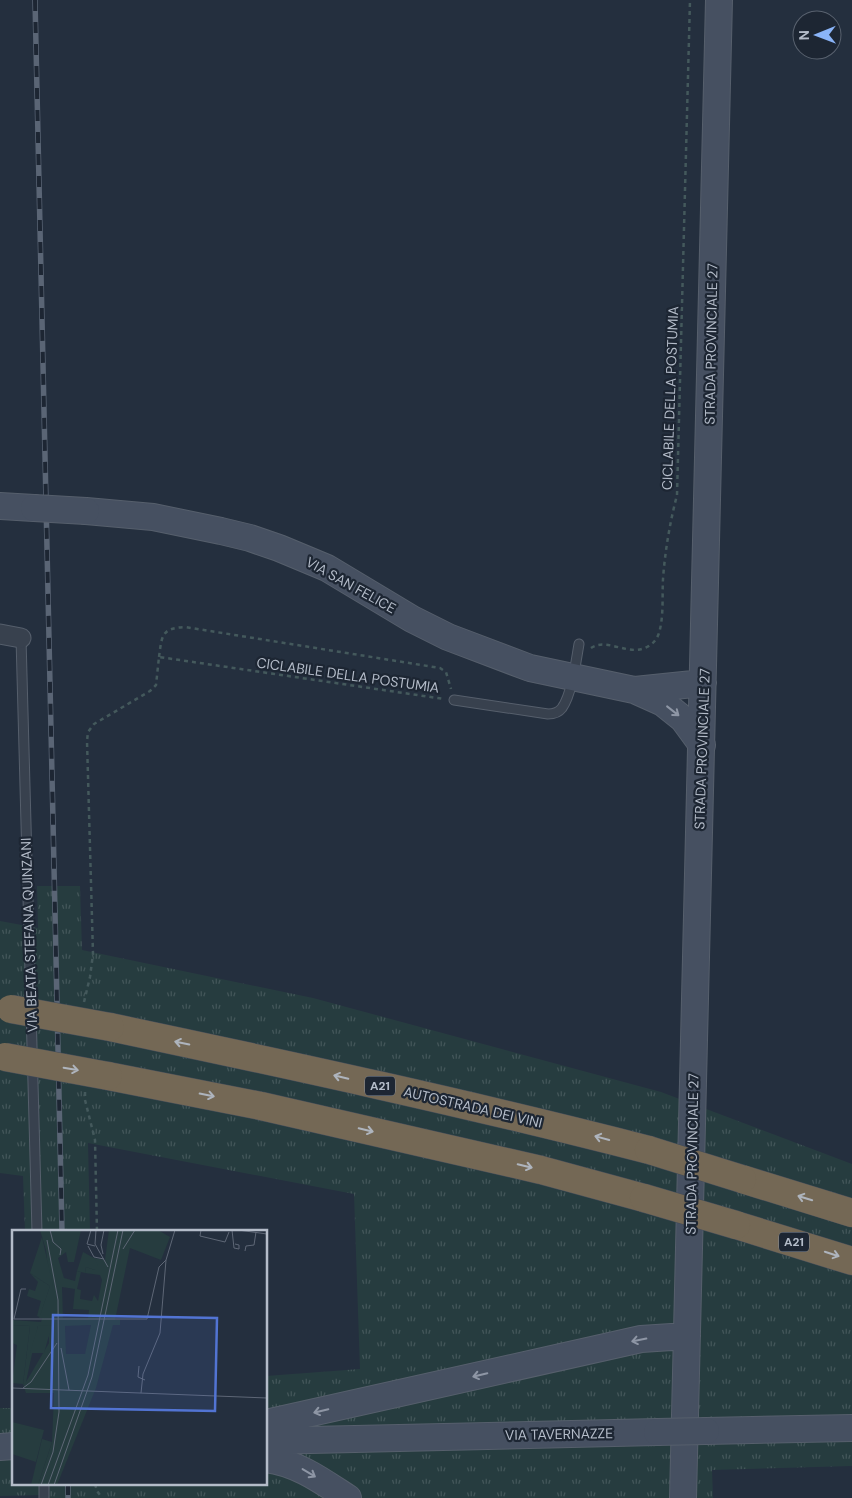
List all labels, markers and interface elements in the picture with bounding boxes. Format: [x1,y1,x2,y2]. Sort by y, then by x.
north arrow [792,10,842,60]
text: N [795,30,813,40]
street label: STRADA PROVINCIALE 27 [701,263,721,425]
street label: CICLABILE DELLA POSTUMIA [658,306,682,490]
street label: VIA SAN FELICE [303,553,399,617]
street label: CICLABILE DELLA POSTUMIA [255,653,441,697]
street label: STRADA PROVINCIALE 27 [690,668,714,830]
one-way arrow [666,706,679,717]
street label: VIA BEATA STEFANA QUINZANI [17,837,41,1033]
one-way arrow [175,1037,191,1047]
one-way arrow [62,1064,78,1074]
one-way arrow [334,1072,350,1081]
street label: STRADA PROVINCIALE 27 [682,1073,702,1235]
road number: A21 [365,1076,395,1096]
street label: AUTOSTRADA DEI VINI [402,1082,544,1132]
one-way arrow [199,1091,215,1101]
one-way arrow [358,1126,374,1135]
one-way arrow [594,1133,610,1142]
one-way arrow [516,1162,532,1171]
one-way arrow [798,1193,814,1203]
inset map [12,1230,268,1486]
road number: A21 [779,1232,809,1252]
one-way arrow [824,1250,840,1260]
one-way arrow [631,1336,647,1346]
one-way arrow [472,1371,488,1380]
one-way arrow [314,1407,330,1416]
street label: VIA TAVERNAZZE [505,1424,613,1444]
one-way arrow [302,1469,316,1479]

